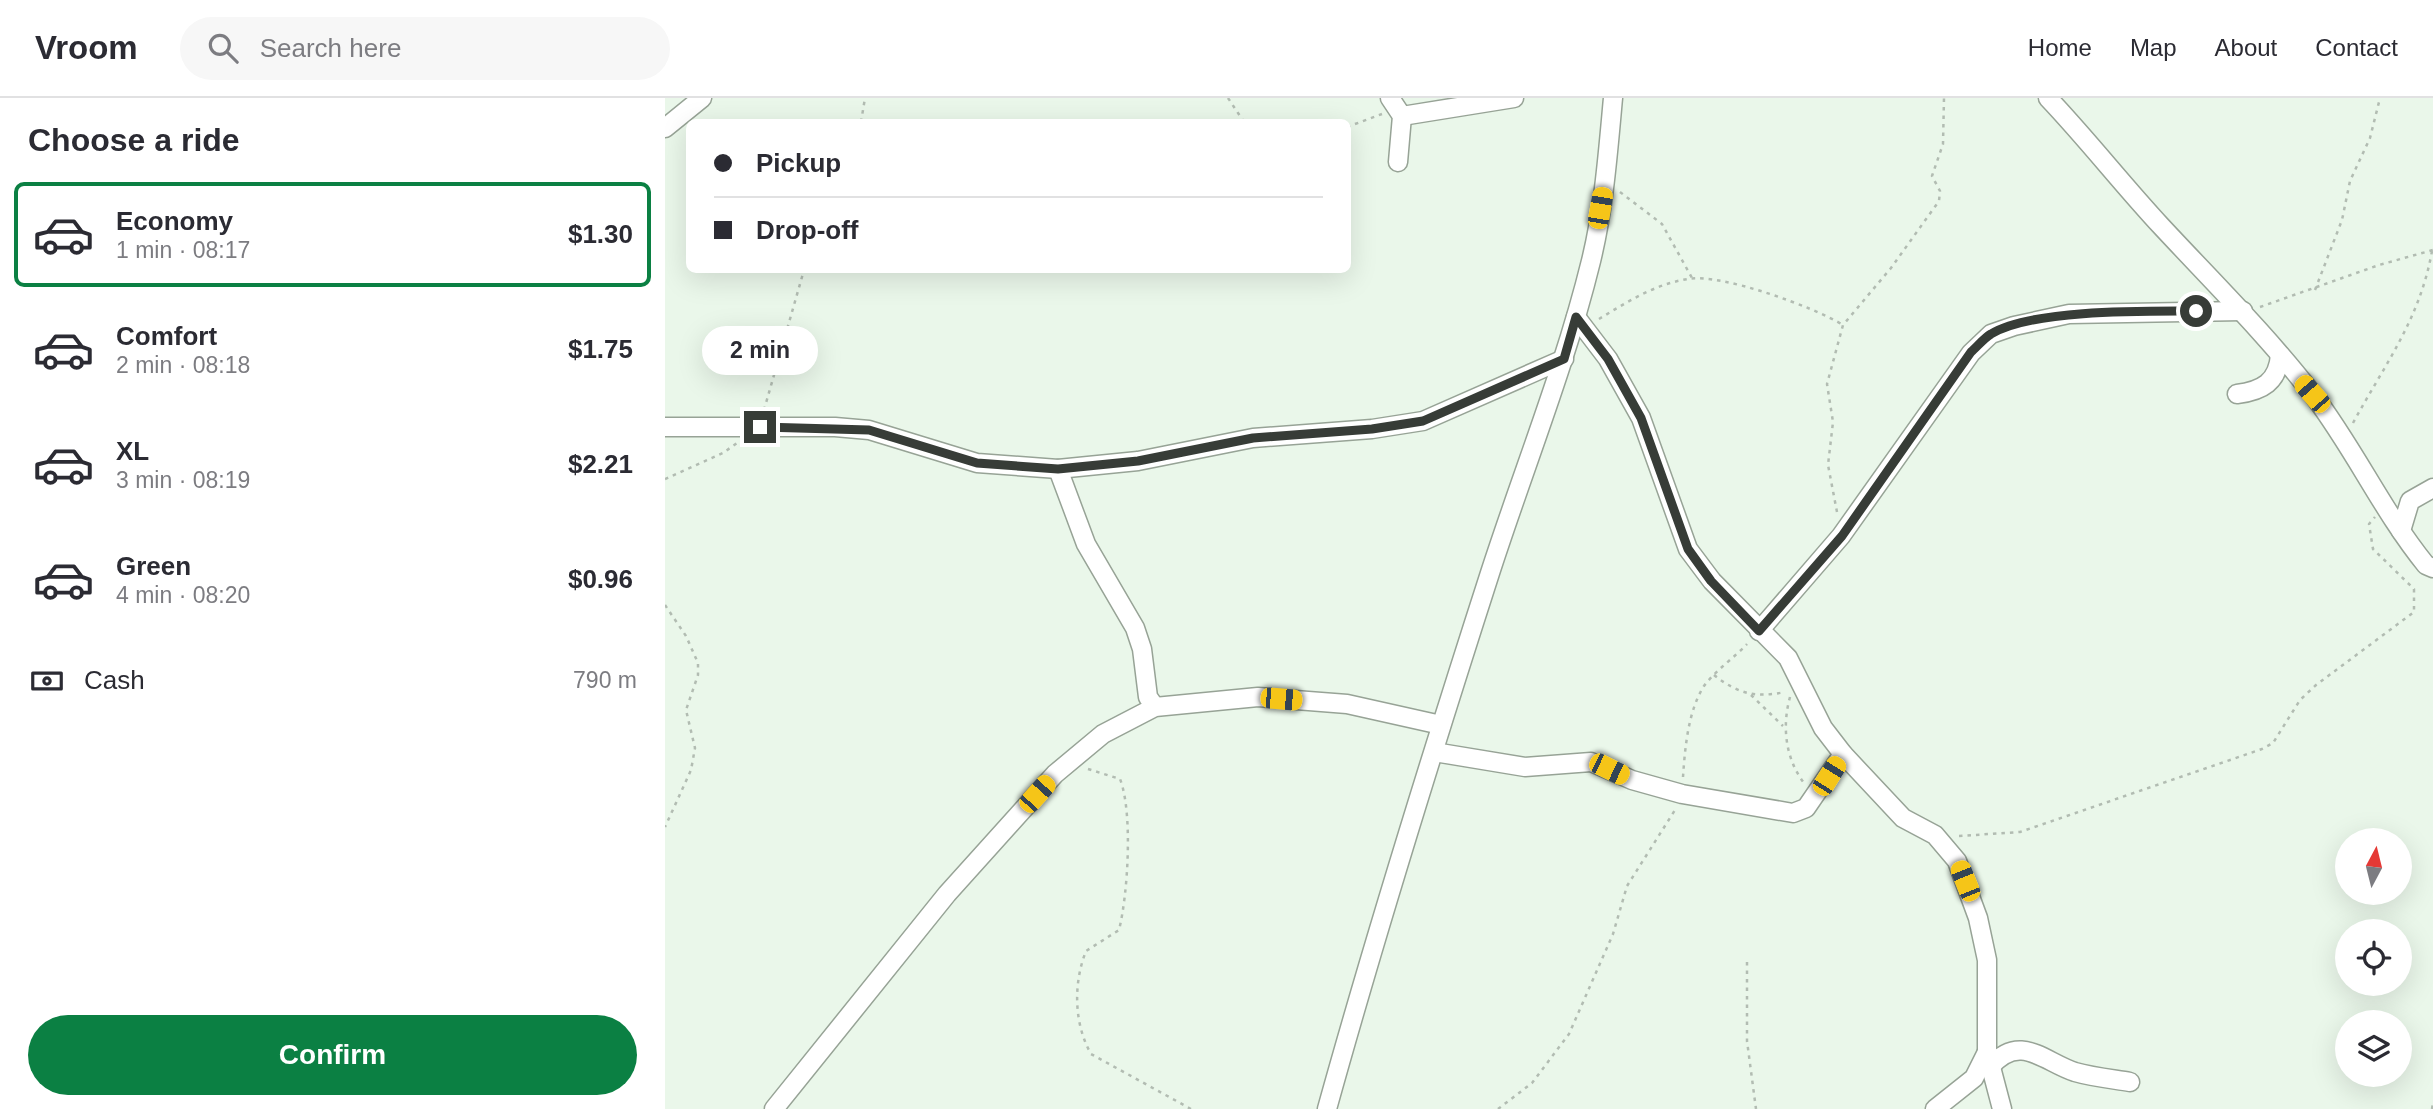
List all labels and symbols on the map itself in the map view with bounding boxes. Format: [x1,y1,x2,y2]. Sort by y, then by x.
car [1587,185,1614,231]
route start [2180,295,2212,327]
callout: 2 min [702,326,818,374]
car [2291,371,2334,417]
route end [744,411,776,443]
car [1260,687,1303,711]
car [1586,750,1633,788]
car [1809,753,1850,799]
car [1016,771,1059,817]
north arrow [2335,828,2411,905]
car [1948,858,1983,904]

